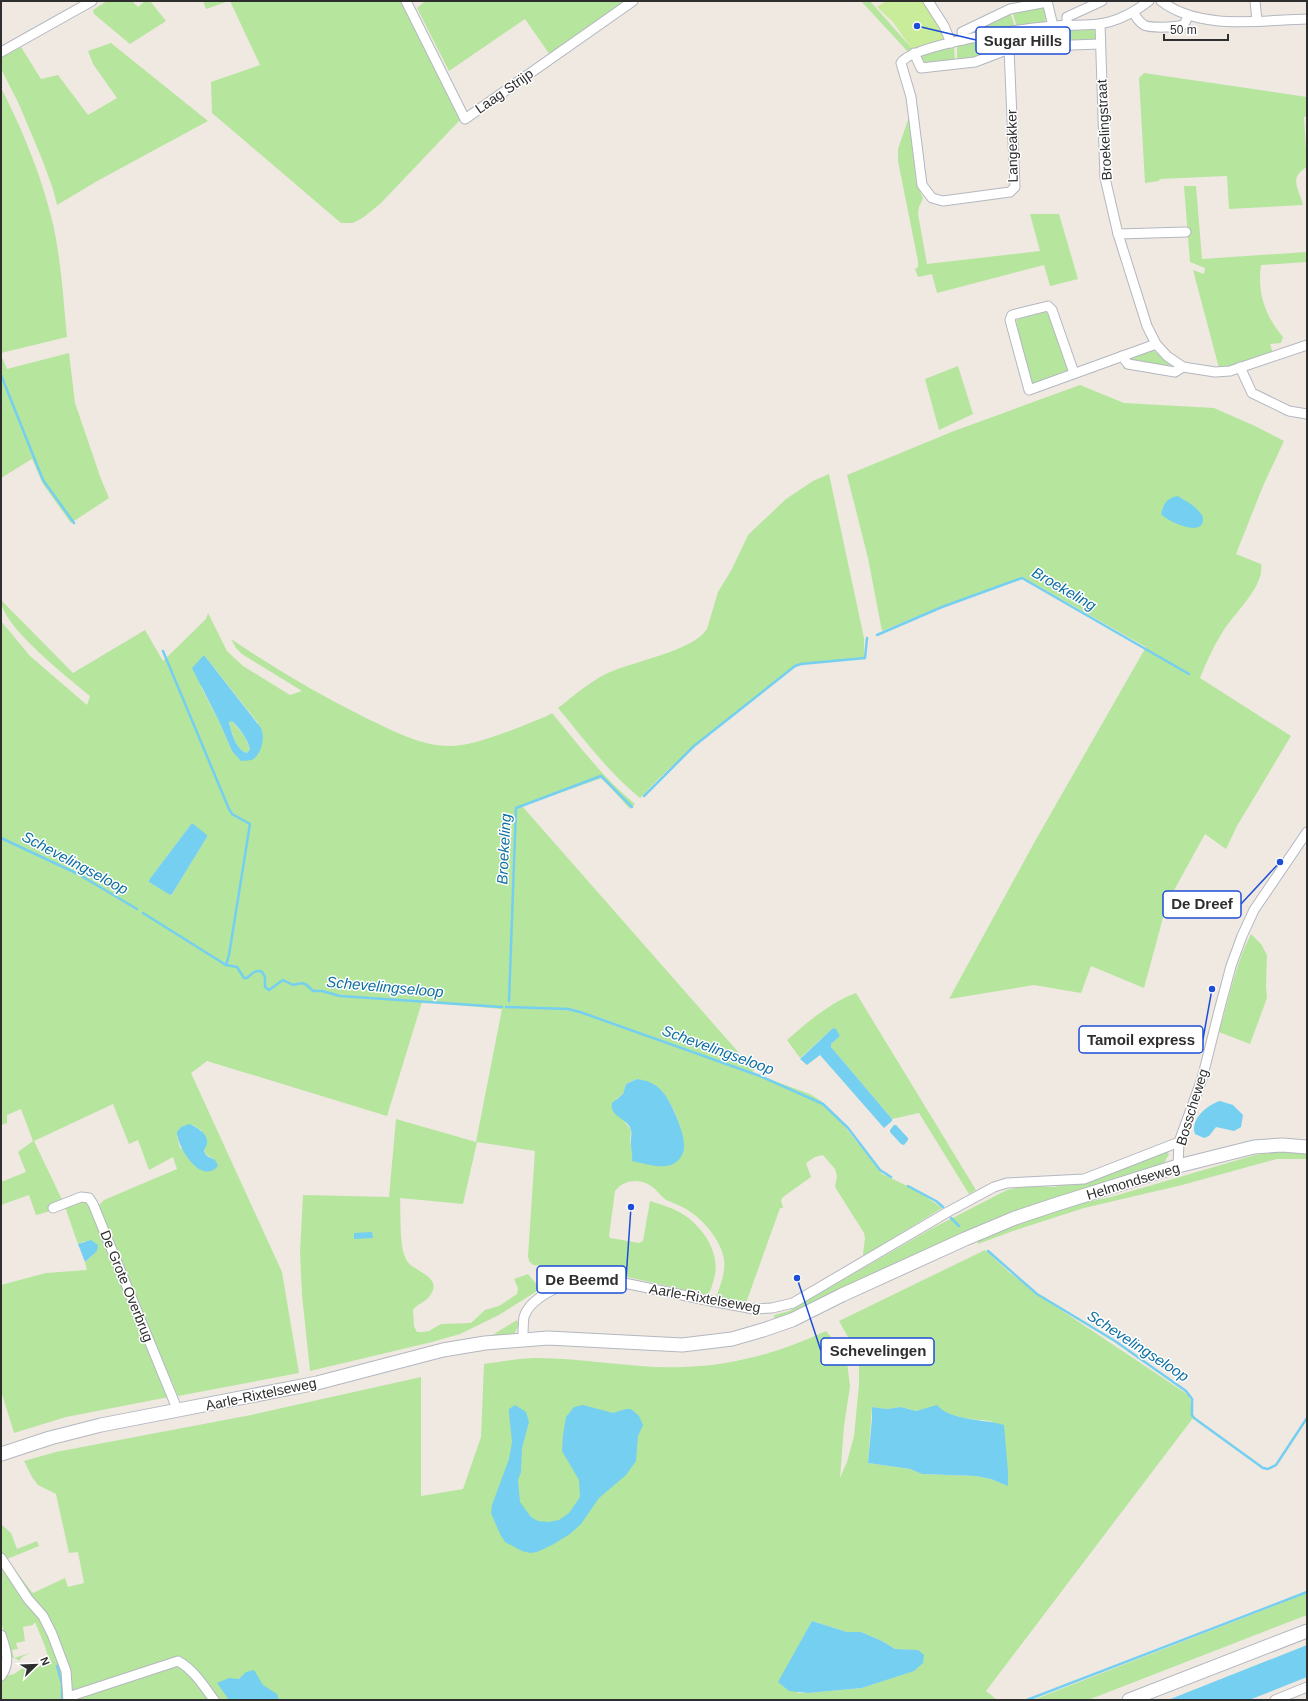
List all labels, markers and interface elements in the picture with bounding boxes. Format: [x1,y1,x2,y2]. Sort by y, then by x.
scale bar [1164,16,1228,42]
text: 50 m [1170,23,1197,37]
callout: Sugar Hills [976,27,1070,54]
text: Sugar Hills [984,32,1062,49]
street label: Laag Strijp [472,65,536,117]
street label: Broekelingstraat [1093,79,1115,181]
street label: Langeakker [1003,109,1021,183]
water label: Broekeling [1029,563,1100,614]
water label: Broekeling [493,812,514,885]
water label: Schevelingseloop [19,827,131,898]
callout: De Dreef [1163,891,1241,918]
text: De Dreef [1171,895,1234,912]
water label: Schevelingseloop [326,973,444,1000]
water label: Schevelingseloop [660,1021,776,1078]
callout: Tamoil express [1079,1026,1203,1053]
text: Tamoil express [1087,1031,1195,1048]
street label: Bosscheweg [1173,1067,1211,1147]
street label: Helmondseweg [1085,1159,1181,1203]
street label: De Grote Overbrug [97,1228,157,1344]
callout: De Beemd [537,1266,626,1293]
text: De Beemd [545,1271,619,1288]
street label: Aarle-Rixtelseweg [648,1280,762,1316]
water label: Schevelingseloop [1084,1306,1192,1385]
callout: Schevelingen [821,1338,934,1365]
text: Schevelingen [830,1342,926,1359]
street label: Aarle-Rixtelseweg [204,1374,318,1414]
north arrow [16,1645,56,1685]
text: N [38,1655,52,1667]

